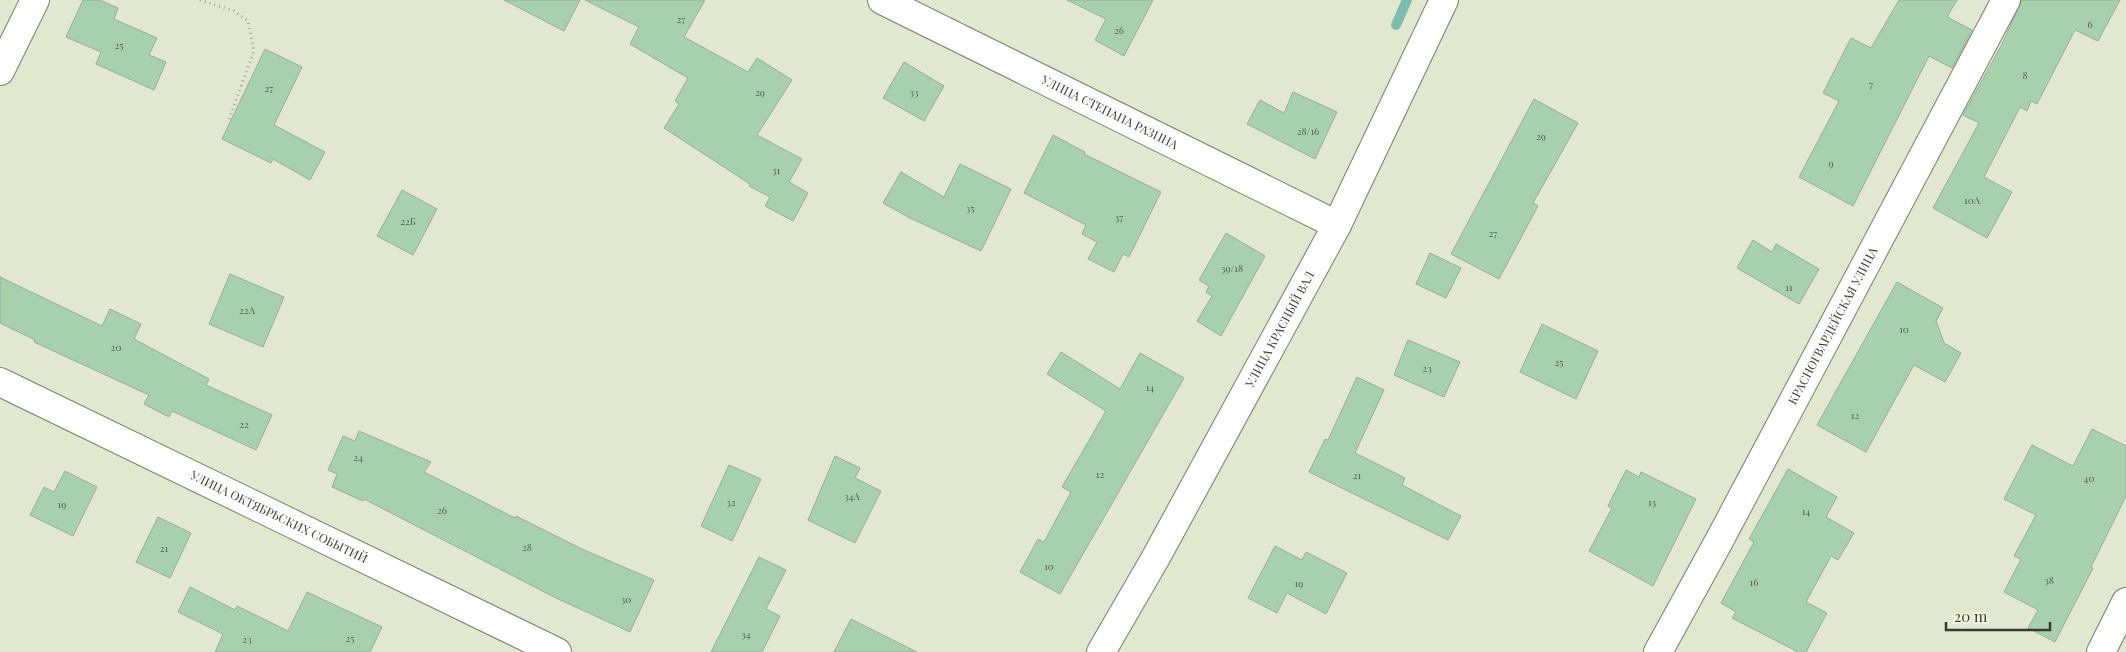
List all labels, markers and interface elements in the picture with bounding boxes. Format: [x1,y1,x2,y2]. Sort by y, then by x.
house number: 27 [677,12,685,26]
house number: 6 [2087,17,2093,31]
house number: 26 [1114,23,1124,37]
house number: 25 [115,38,123,52]
house number: 8 [2022,68,2028,82]
street label: УЛИЦА СТЕПАНА РАЗИНА [1038,71,1181,152]
house number: 7 [1869,77,1873,91]
house number: 27 [265,81,273,95]
house number: 29 [755,85,765,99]
house number: 33 [909,85,919,99]
house number: 28/16 [1297,124,1319,138]
house number: 29 [1536,129,1546,143]
house number: 9 [1828,156,1834,170]
house number: 31 [772,163,780,177]
house number: 10А [1964,193,1981,207]
house number: 35 [966,201,974,215]
house number: 37 [1115,210,1123,224]
house number: 22Б [400,214,416,228]
house number: 27 [1489,226,1497,240]
street label: КРАСНОГВАРДЕЙСКАЯ УЛИЦА [1784,244,1881,407]
house number: 39/18 [1221,261,1243,275]
street label: УЛИЦА КРАСНЫЙ ВАЛ [1241,268,1317,391]
house number: 11 [1785,280,1793,294]
house number: 22А [239,303,256,317]
house number: 10 [1899,322,1909,336]
house number: 20 [111,340,121,354]
house number: 25 [1555,355,1563,369]
house number: 23 [1422,361,1432,375]
house number: 14 [1146,380,1154,394]
house number: 12 [1851,408,1859,422]
house number: 22 [239,417,249,431]
house number: 24 [353,450,363,464]
street label: УЛИЦА ОКТЯБРЬСКИХ СОБЫТИЙ [187,466,371,566]
house number: 12 [1096,467,1104,481]
house number: 21 [1353,468,1362,482]
house number: 40 [2084,471,2094,485]
house number: 34А [844,489,861,503]
house number: 32 [726,495,736,509]
house number: 13 [1648,495,1657,509]
house number: 19 [58,497,66,511]
house number: 26 [437,503,447,517]
house number: 14 [1802,504,1810,518]
house number: 28 [522,540,532,554]
house number: 21 [160,541,169,555]
house number: 10 [1044,559,1054,573]
house number: 38 [2044,573,2054,587]
house number: 16 [1750,575,1758,589]
house number: 19 [1295,576,1303,590]
house number: 30 [621,592,631,606]
scale bar [1946,600,2050,632]
text: 20 m [1954,606,1988,626]
house number: 34 [741,627,751,641]
house number: 25 [346,631,354,645]
house number: 23 [242,632,252,646]

